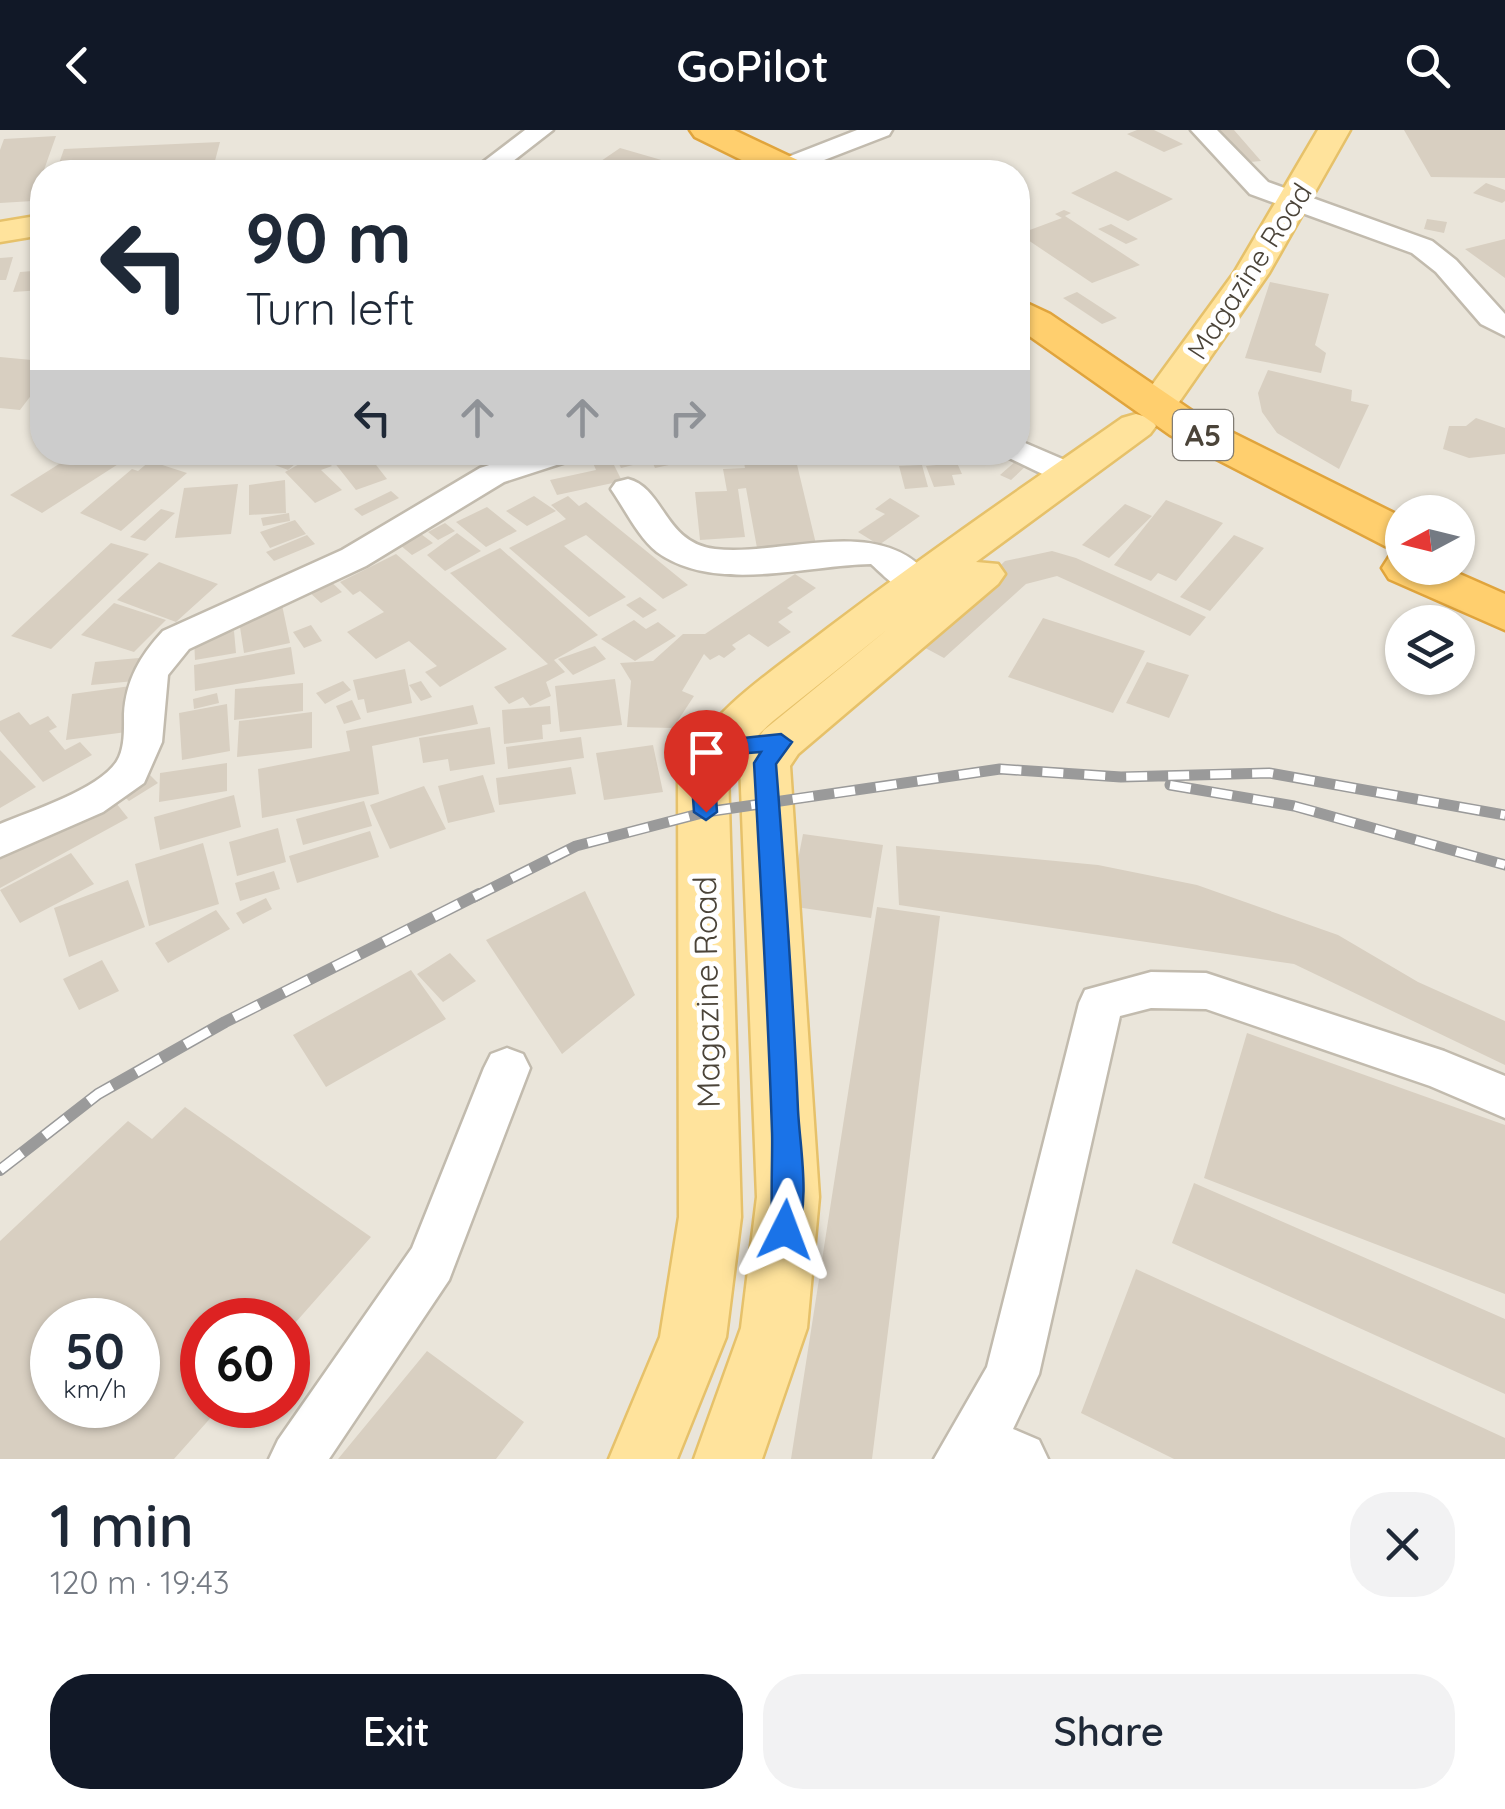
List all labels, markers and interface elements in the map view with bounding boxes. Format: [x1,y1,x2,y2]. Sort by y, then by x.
text: GoPilot [676,37,829,93]
icon: back [50,38,105,93]
icon: search [1400,38,1455,93]
street label: Magazine Road [1179,176,1319,366]
text: 90 m [245,193,412,281]
icon: left [80,200,210,330]
text: Turn left [245,280,415,336]
icon: left [345,390,400,445]
icon: ahead [450,390,505,445]
icon: ahead [555,390,610,445]
icon: right [660,390,715,445]
road number: A5 [1173,410,1233,460]
north arrow [1385,495,1475,585]
map controls [1385,495,1475,695]
button: layers [1385,605,1475,695]
pin [664,710,749,813]
icon: arrive [679,725,734,780]
street label: Magazine Road [684,876,728,1108]
position arrow [733,1178,837,1282]
speed limit sign: 60 [180,1298,310,1428]
text: 50 [65,1319,125,1382]
text: km/h [63,1373,127,1404]
text: 1 min [50,1487,194,1562]
button: close [1350,1492,1455,1597]
text: 120 m · 19:43 [50,1562,230,1602]
button: Exit [50,1674,743,1789]
button: Share [763,1674,1455,1789]

